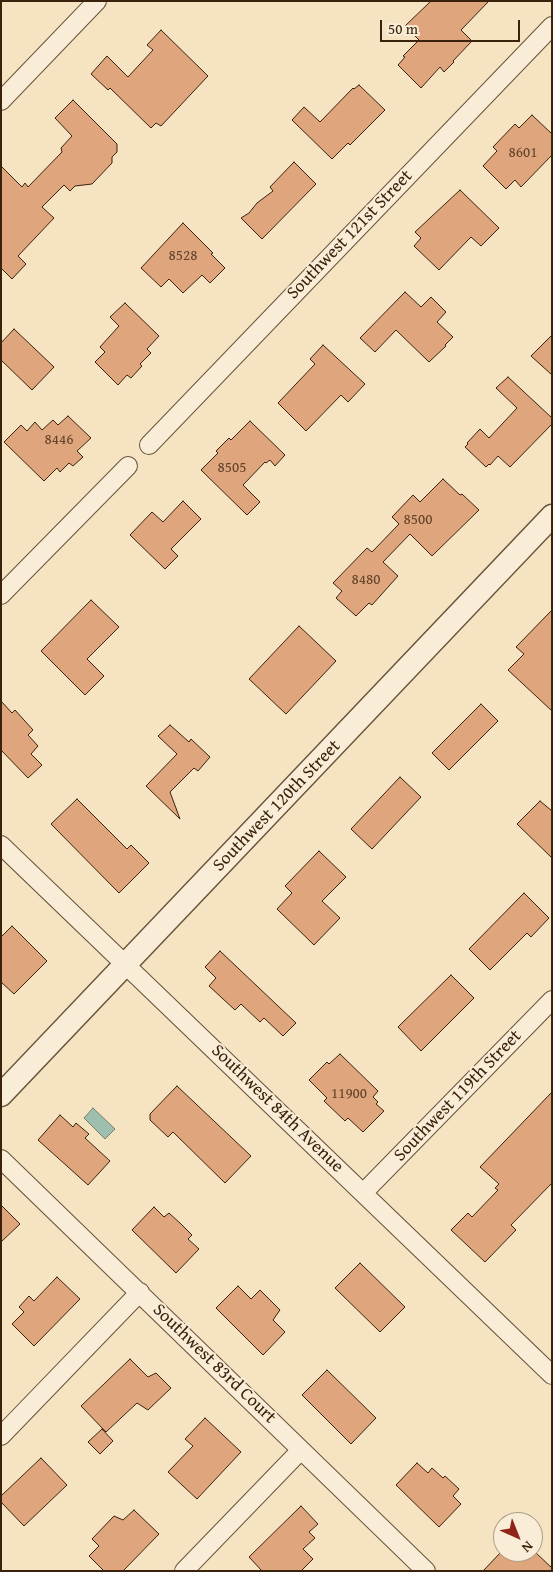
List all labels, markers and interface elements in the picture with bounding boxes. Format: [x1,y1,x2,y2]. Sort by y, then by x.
scale bar [383,10,523,42]
text: 50 m [388,18,418,39]
house number: 8601 [509,144,537,162]
street label: Southwest 121st Street [283,166,417,304]
house number: 8528 [169,247,197,265]
house number: 8446 [45,431,73,449]
house number: 8505 [218,459,246,477]
house number: 8500 [404,511,432,529]
house number: 8480 [352,571,380,589]
street label: Southwest 120th Street [209,736,345,876]
street label: Southwest 119th Street [390,1026,526,1166]
street label: Southwest 84th Avenue [206,1040,348,1178]
house number: 11900 [331,1085,367,1103]
street label: Southwest 83rd Court [148,1300,280,1428]
north arrow [493,1512,543,1562]
text: N [517,1537,538,1558]

